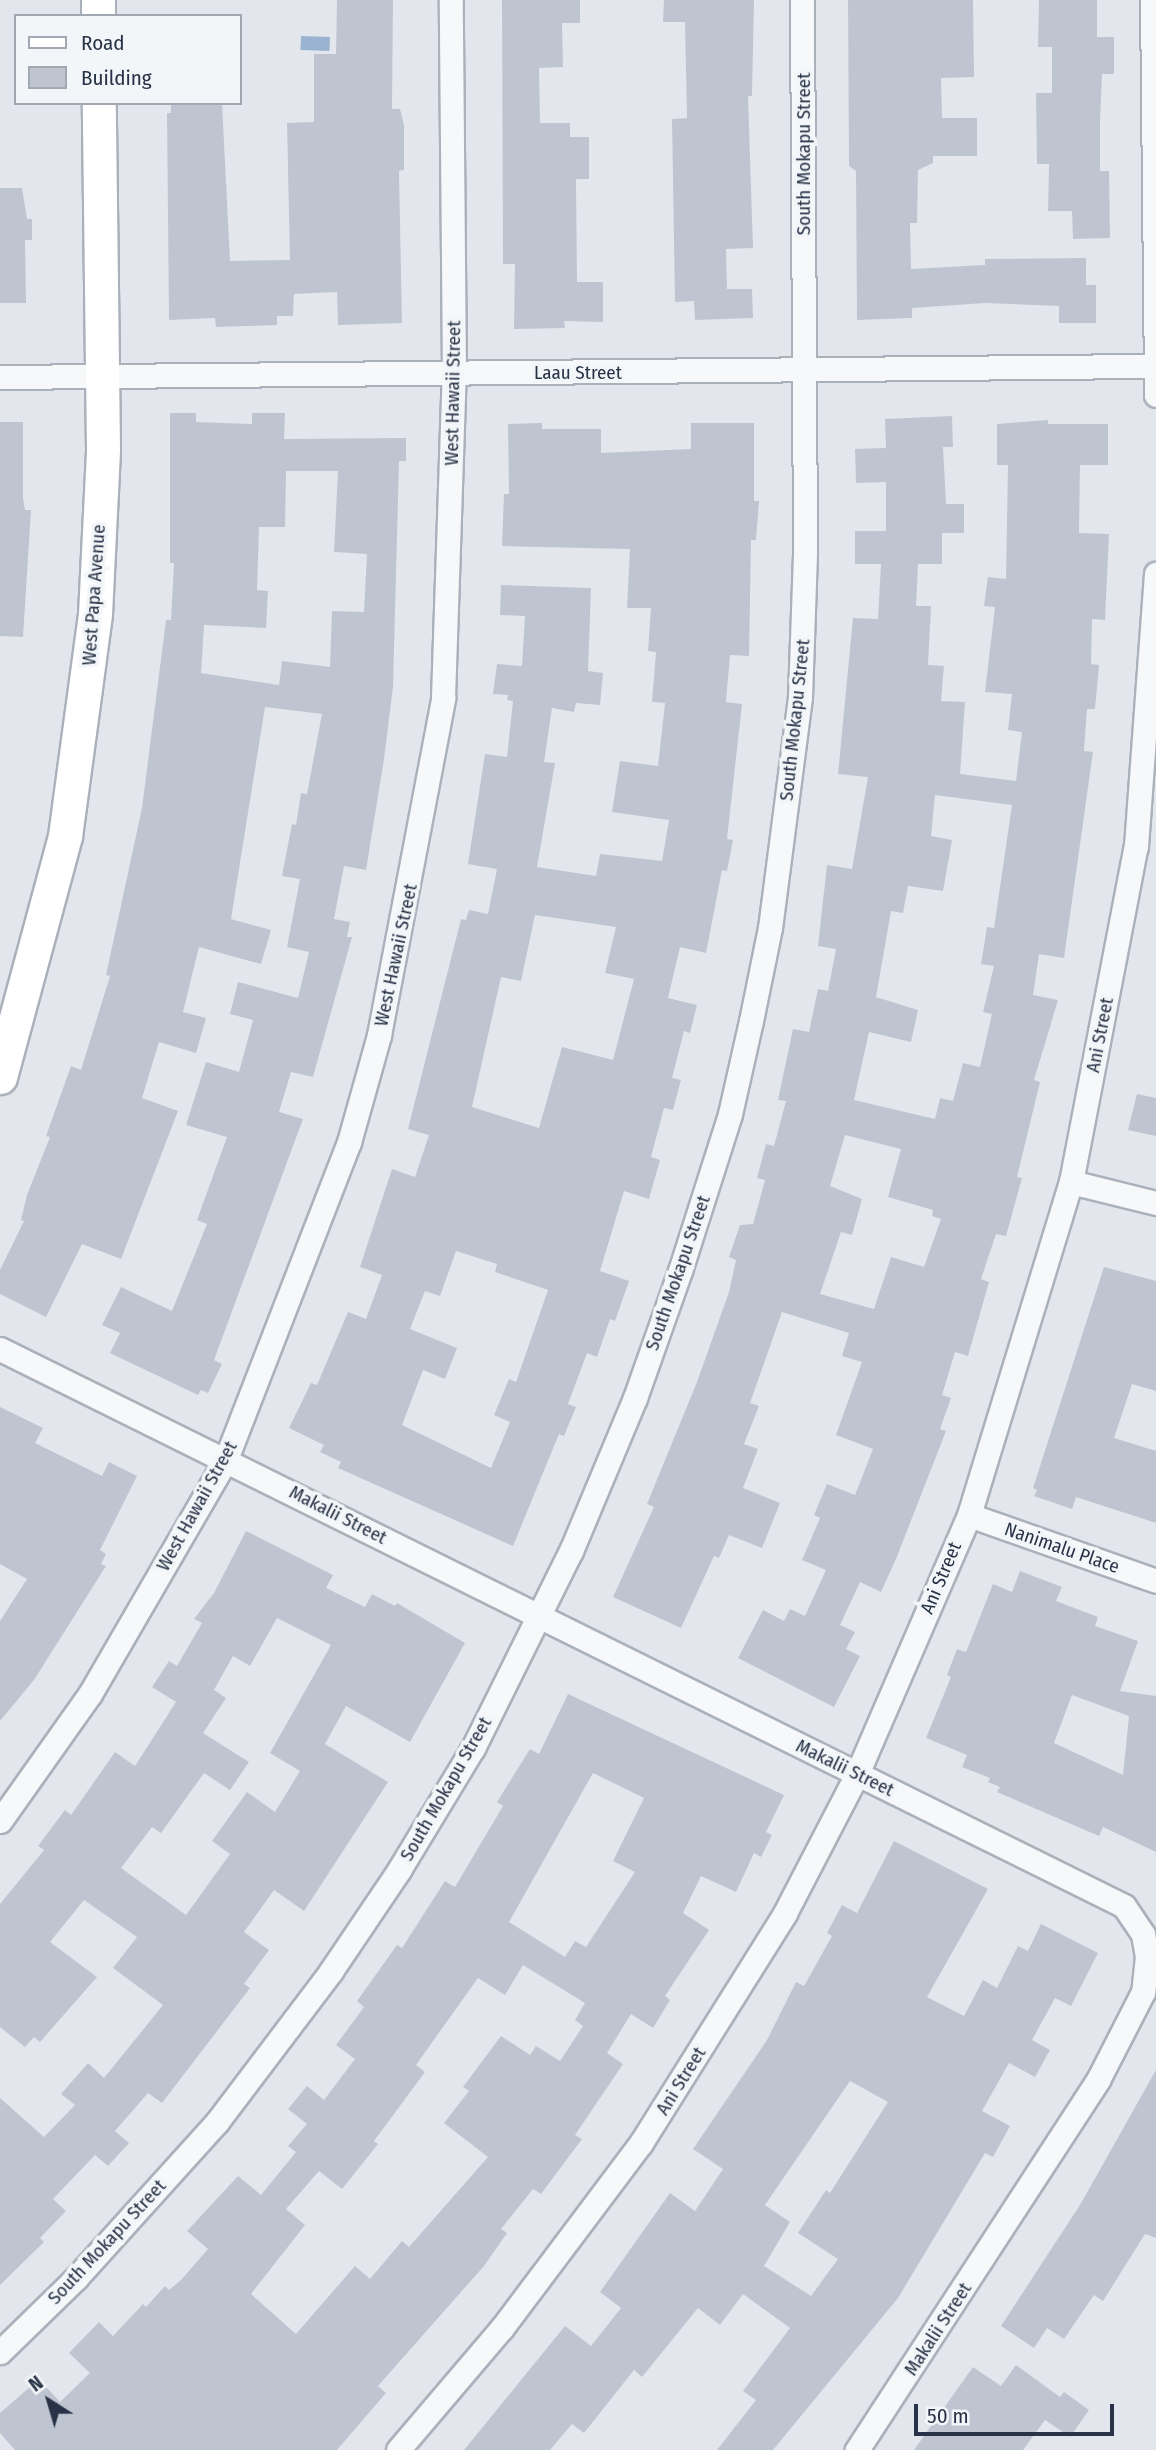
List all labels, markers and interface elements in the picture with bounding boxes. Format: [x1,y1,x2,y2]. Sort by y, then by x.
legend [14,14,242,105]
text: Road [81,30,125,56]
text: Building [81,65,152,91]
street label: South Mokapu Street [793,73,815,235]
street label: West Hawaii Street [440,320,466,466]
street label: Laau Street [534,362,622,384]
street label: West Papa Avenue [78,524,110,666]
street label: South Mokapu Street [775,638,815,802]
street label: West Hawaii Street [370,882,422,1028]
street label: Ani Street [1082,996,1118,1074]
street label: South Mokapu Street [641,1192,715,1354]
street label: West Hawaii Street [152,1437,242,1575]
street label: Makalii Street [285,1481,391,1549]
street label: Nanimalu Place [1002,1518,1122,1578]
street label: Ani Street [916,1539,966,1617]
street label: South Mokapu Street [395,1713,497,1865]
street label: Makalii Street [792,1734,898,1802]
street label: Ani Street [651,2043,711,2119]
street label: South Mokapu Street [43,2175,171,2309]
street label: Makalii Street [899,2278,977,2380]
north arrow [14,2366,84,2436]
text: N [25,2371,48,2396]
scale bar [918,2390,1118,2434]
text: 50 m [927,2403,969,2429]

